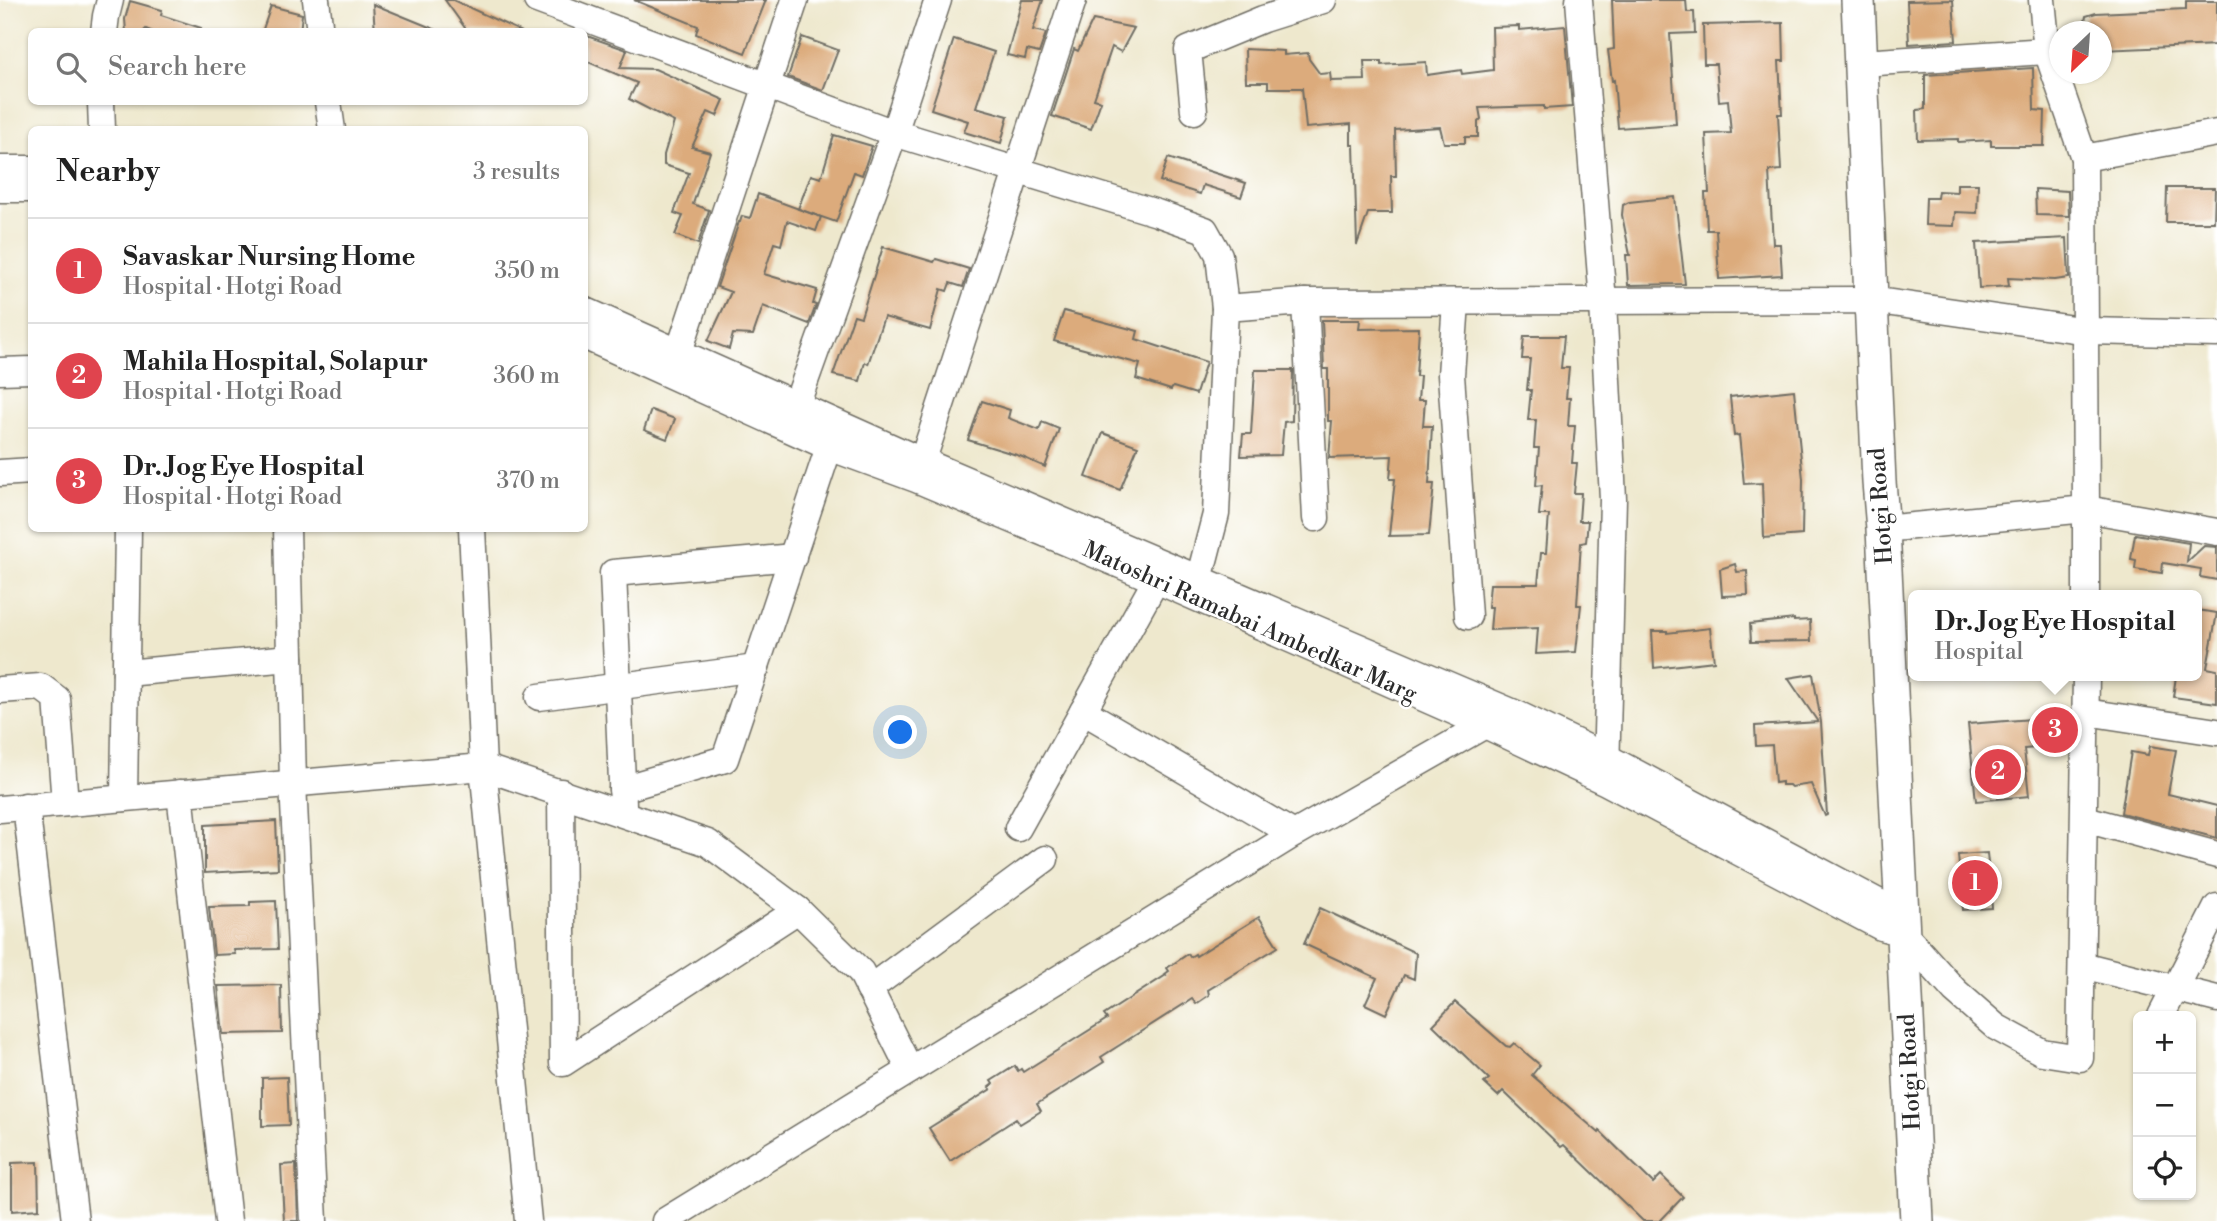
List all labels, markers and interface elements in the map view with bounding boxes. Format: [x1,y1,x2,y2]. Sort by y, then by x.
north arrow [2049,21,2112,84]
search box [28,28,588,105]
icon: search [52,48,90,86]
text: Search here [108,51,247,83]
text: Nearby [56,153,160,191]
text: 3 results [473,158,560,186]
text: Savaskar Nursing Home [123,241,416,273]
text: 1 [73,257,85,285]
text: 350 m [494,257,560,285]
text: Hospital · Hotgi Road [123,273,342,301]
text: Mahila Hospital, Solapur [123,346,428,378]
text: 2 [72,362,86,390]
text: 360 m [493,362,560,390]
text: Hospital · Hotgi Road [123,378,342,406]
street label: Hotgi Road [1863,447,1899,565]
text: Dr. Jog Eye Hospital [123,451,364,483]
text: 3 [72,467,86,495]
text: 370 m [497,467,560,495]
text: Hospital · Hotgi Road [123,483,342,511]
street label: Matoshri Ramabai Ambedkar Marg [1079,535,1421,709]
popup [1908,590,2202,681]
text: Dr. Jog Eye Hospital [1934,606,2176,638]
text: Hospital [1934,638,2023,666]
pin: 3 [2032,704,2078,756]
your location [883,715,917,749]
pin: 2 [1975,746,2021,798]
pin: 1 [1952,857,1998,909]
map controls [2133,1011,2196,1200]
button: + [2133,1011,2196,1074]
street label: Hotgi Road [1893,1013,1927,1131]
button: − [2133,1074,2196,1137]
button: locate [2133,1137,2196,1200]

